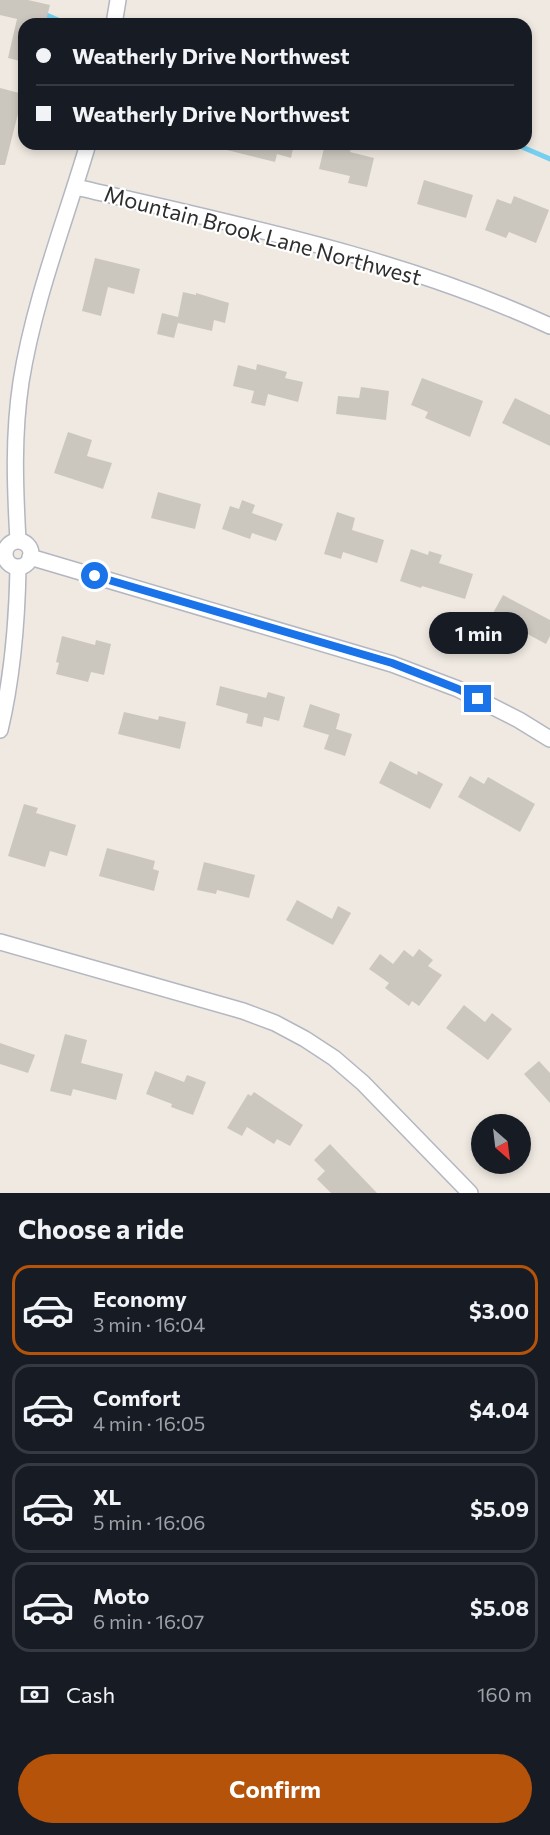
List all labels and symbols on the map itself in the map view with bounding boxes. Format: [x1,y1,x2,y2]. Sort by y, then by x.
street label: Mountain Brook Lane Northwest [101,180,425,290]
route start [81,562,108,589]
callout: 1 min [428,612,528,654]
route end [464,685,491,712]
north arrow [471,1114,531,1174]

